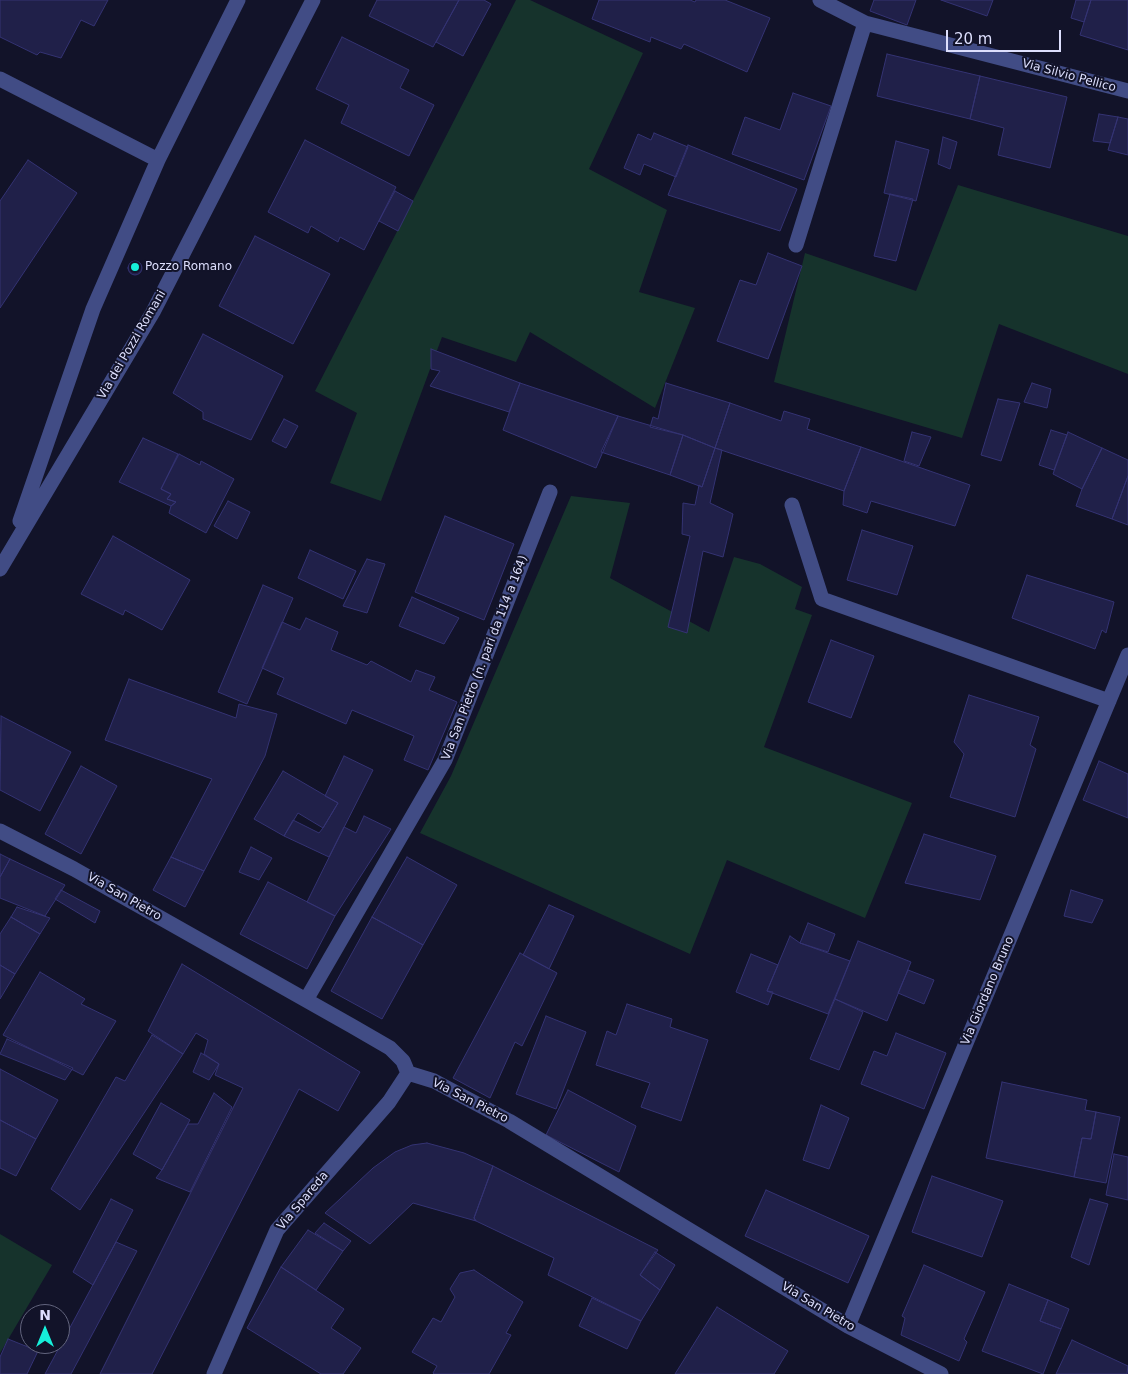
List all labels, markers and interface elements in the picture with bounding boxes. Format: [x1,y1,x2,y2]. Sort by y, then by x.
scale bar [948,20,1063,52]
text: 20 m [954,30,992,48]
street label: Via Silvio Pellico [1021,57,1117,95]
place label: Pozzo Romano [145,260,232,274]
marker: Pozzo Romano [129,261,141,273]
street label: Via dei Pozzi Romani [95,288,169,402]
street label: Via San Pietro (n. pari da 114 a 164) [439,554,531,762]
street label: Via San Pietro [84,870,164,924]
street label: Via Giordano Bruno [959,935,1017,1047]
street label: Via San Pietro [430,1076,510,1126]
street label: Via Spareda [274,1169,332,1233]
street label: Via San Pietro [779,1279,857,1335]
north arrow [20,1304,70,1354]
text: N [39,1307,51,1323]

